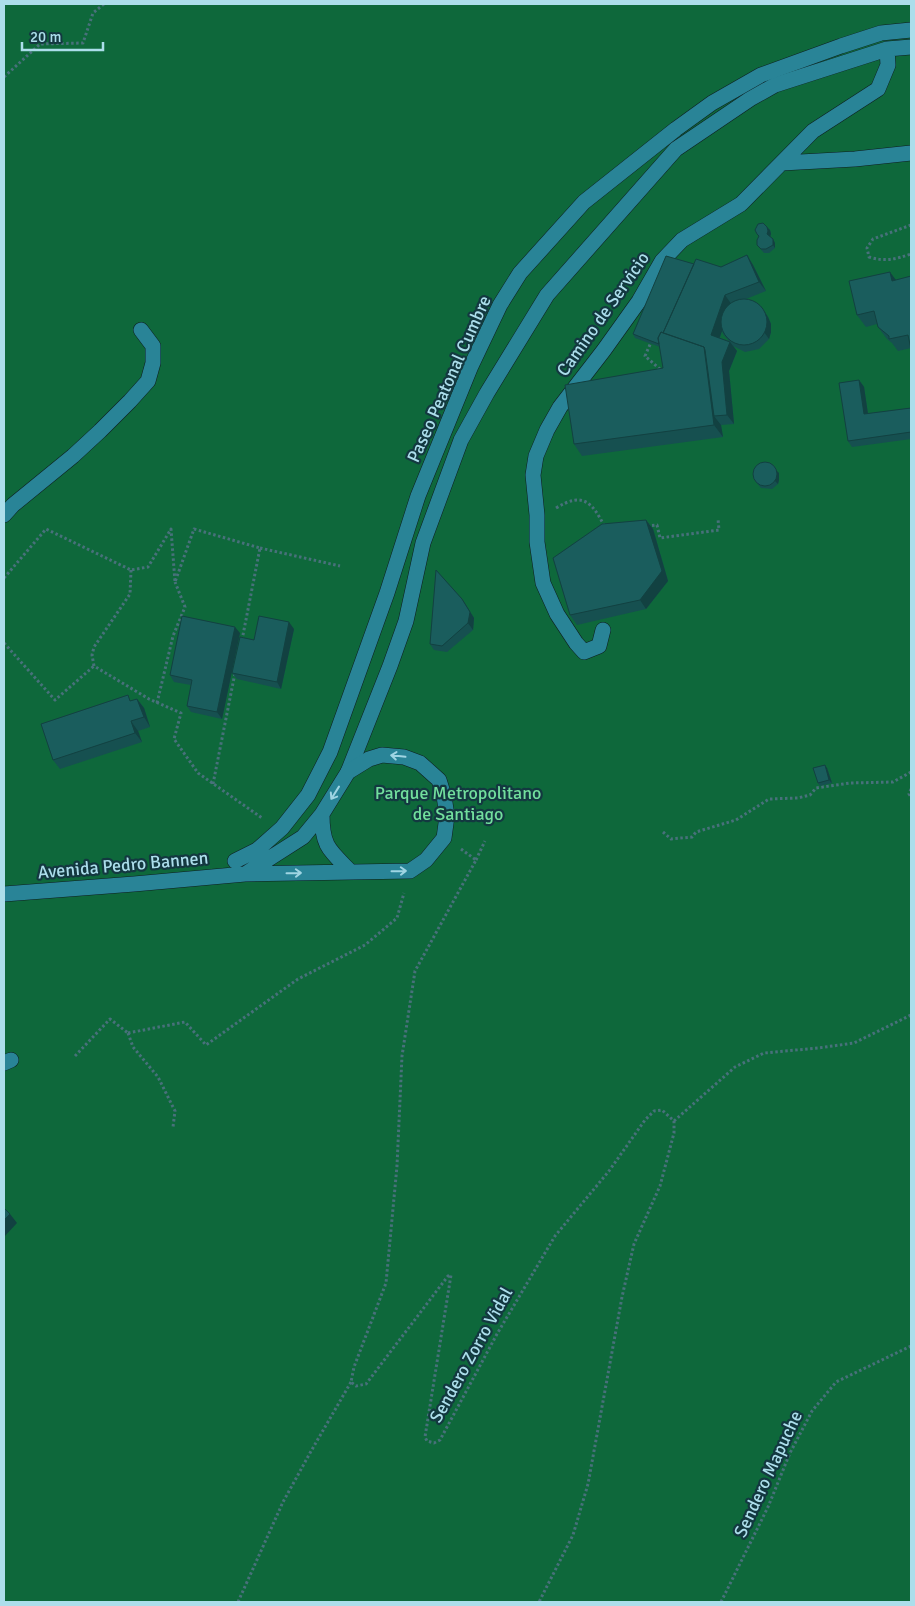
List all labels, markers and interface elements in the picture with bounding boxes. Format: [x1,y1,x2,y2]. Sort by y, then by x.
scale bar [22,20,104,52]
text: 20 m [30,28,61,46]
street label: Camino de Servicio [552,248,654,380]
street label: Paseo Peatonal Cumbre [402,292,496,466]
one-way arrow [390,752,406,761]
park label: Parque Metropolitano de Santiago [375,782,541,825]
one-way arrow [330,785,340,799]
street label: Avenida Pedro Bannen [37,847,209,883]
one-way arrow [390,866,407,876]
one-way arrow [285,868,301,877]
street label: Sendero Zorro Vidal [425,1283,517,1427]
street label: Sendero Mapuche [729,1407,807,1541]

